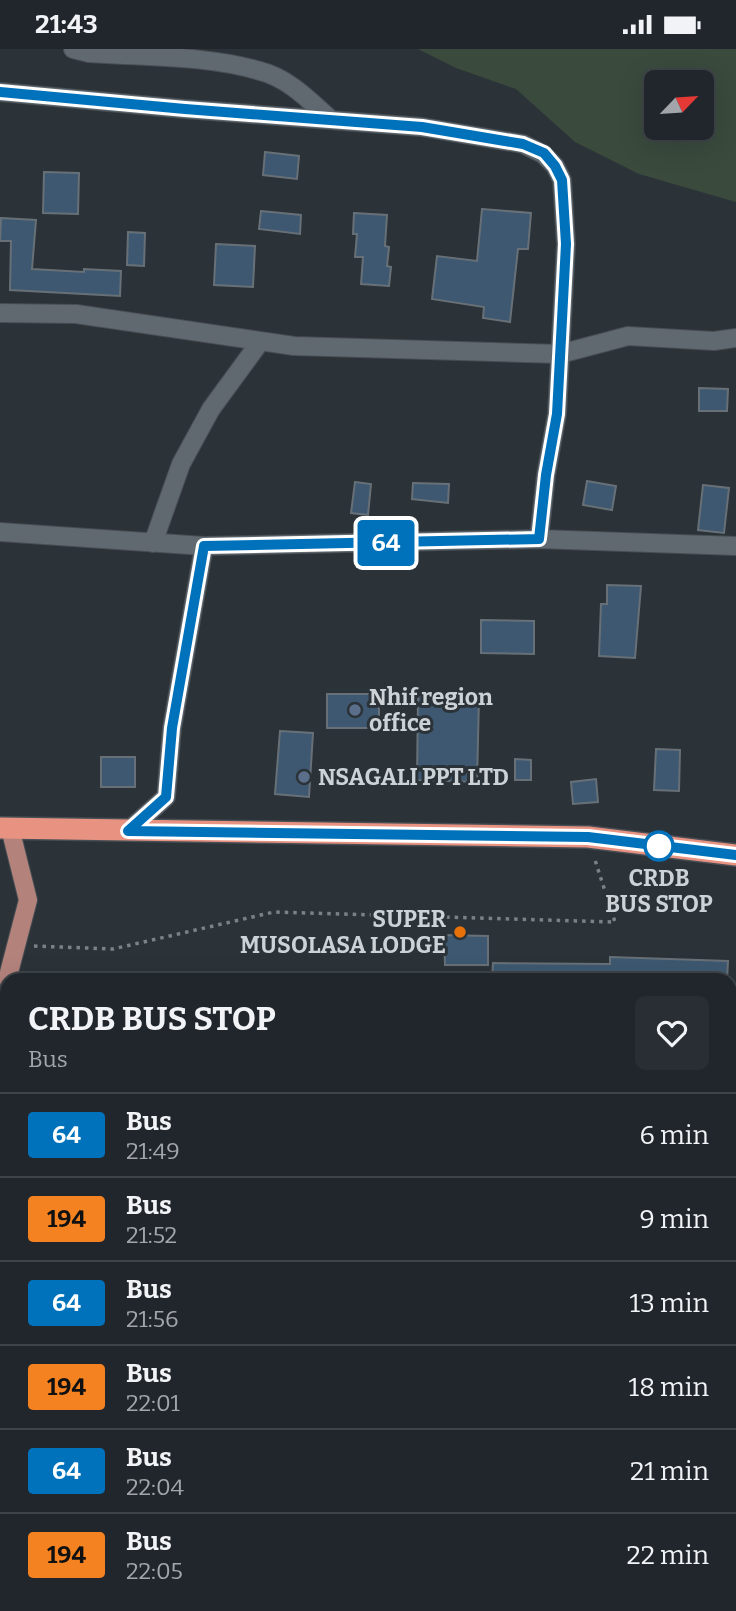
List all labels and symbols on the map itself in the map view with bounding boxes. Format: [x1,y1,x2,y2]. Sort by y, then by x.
north arrow [644,70,714,140]
line badge: 64 [354,520,418,566]
place label: Nhif region office [369,683,493,737]
marker: Nhif region office [347,702,363,718]
place label: NSAGALI PPT LTD [318,763,509,791]
marker: NSAGALI PPT LTD [296,769,312,785]
marker: CRDB BUS STOP [644,831,674,861]
place label: CRDB BUS STOP [605,864,713,918]
place label: SUPER MUSOLASA LODGE [240,905,447,959]
marker: SUPER MUSOLASA LODGE [452,924,468,940]

